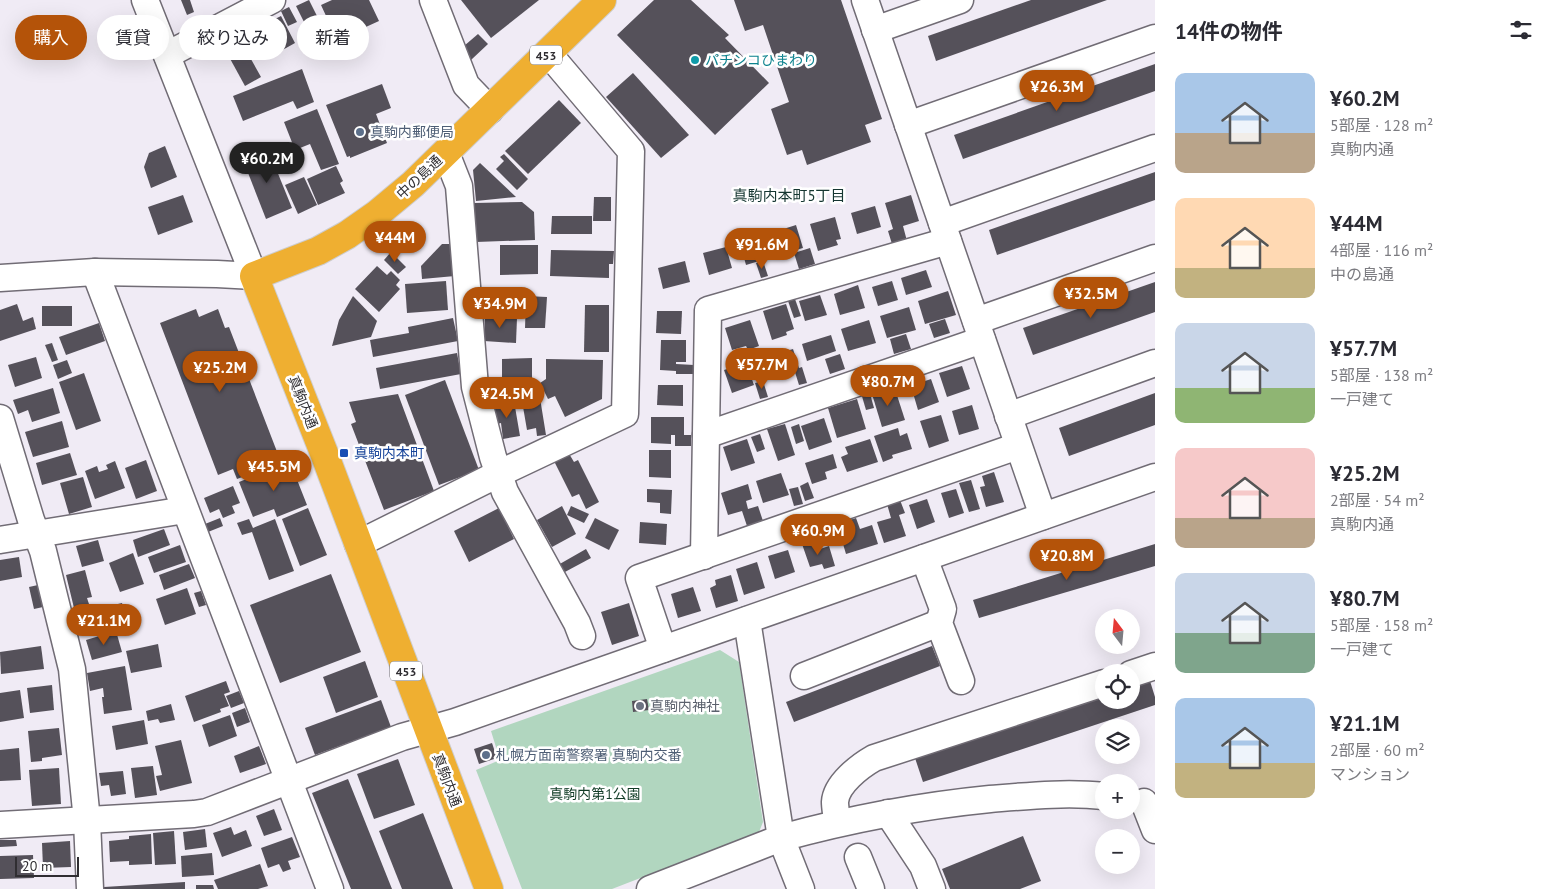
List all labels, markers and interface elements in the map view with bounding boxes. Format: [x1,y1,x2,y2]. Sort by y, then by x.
chip: 購入 [15,15,87,60]
chip: 賃貸 [97,15,169,60]
chip: 絞り込み [179,15,287,60]
chip: 新着 [297,15,369,60]
icon: filters [1507,16,1535,44]
text: 14件の物件 [1175,18,1283,45]
road number: 453 [530,46,562,64]
place label: パチンコひまわり [705,51,817,69]
marker: パチンコひまわり [689,54,701,66]
pin: ¥26.3M [1016,70,1098,112]
text: ¥26.3M [1030,76,1084,96]
text: ¥60.2M [1330,85,1400,112]
icon: home [1215,93,1275,153]
text: 5部屋 · 128 m² [1330,115,1433,135]
place label: 真駒内郵便局 [370,123,454,141]
marker: 真駒内郵便局 [354,126,366,138]
text: 真駒内通 [1330,139,1394,159]
pin: ¥60.2M [226,142,308,184]
text: ¥60.2M [240,148,294,168]
street label: 中の島通 [392,151,446,203]
district label: 真駒内本町5丁目 [732,186,846,205]
text: ¥44M [1330,210,1383,237]
icon: home [1215,218,1275,278]
pin: ¥44M [365,220,425,263]
text: ¥44M [375,227,415,247]
pin: ¥91.6M [721,228,803,270]
text: ¥91.6M [735,234,789,254]
text: 4部屋 · 116 m² [1330,240,1433,260]
text: 中の島通 [1330,264,1394,284]
pin: ¥32.5M [1050,276,1132,319]
text: ¥32.5M [1064,283,1118,303]
pin: ¥34.9M [459,286,541,329]
text: ¥34.9M [473,293,527,313]
text: ¥57.7M [1330,335,1397,362]
icon: home [1215,343,1275,403]
pin: ¥57.7M [721,348,803,390]
pin: ¥25.2M [179,350,261,393]
text: ¥57.7M [736,354,788,374]
text: ¥25.2M [193,357,247,377]
pin: ¥80.7M [847,364,929,407]
text: 5部屋 · 138 m² [1330,365,1433,385]
text: ¥80.7M [861,371,915,391]
street label: 真駒内通 [284,373,322,431]
pin: ¥24.5M [466,376,548,419]
text: ¥24.5M [480,383,534,403]
text: 一戸建て [1330,389,1394,409]
place label: 真駒内本町 [354,444,424,462]
marker: 真駒内本町 [338,447,350,459]
pin: ¥45.5M [233,450,315,492]
text: ¥45.5M [247,456,301,476]
text: ¥25.2M [1330,460,1400,487]
icon: home [1215,468,1275,528]
text: 2部屋 · 54 m² [1330,490,1425,510]
pin: ¥60.9M [777,514,859,556]
text: 真駒内通 [1330,514,1394,534]
text: ¥60.9M [791,520,845,540]
pin: ¥20.8M [1026,538,1108,581]
text: ¥20.8M [1040,545,1094,565]
text: ¥80.7M [1330,585,1400,612]
icon: home [1215,593,1275,653]
pin: ¥21.1M [63,604,145,646]
north arrow [1095,609,1140,654]
map controls [1095,609,1140,874]
text: ¥21.1M [77,610,131,630]
text: 5部屋 · 158 m² [1330,615,1433,635]
text: 一戸建て [1330,639,1394,659]
road number: 453 [390,661,422,680]
button: locate [1095,664,1140,709]
place label: 真駒内神社 [650,697,720,715]
marker: 真駒内神社 [634,700,646,712]
text: ¥21.1M [1330,710,1400,737]
icon: home [1215,718,1275,778]
button: layers [1095,719,1140,764]
text: 2部屋 · 60 m² [1330,740,1425,760]
place label: 札幌方面南警察署 真駒内交番 [496,746,682,764]
marker: 札幌方面南警察署 真駒内交番 [480,749,492,761]
street label: 真駒内通 [429,751,465,809]
text: マンション [1330,764,1410,784]
button: + [1095,774,1140,819]
park label: 真駒内第1公園 [549,785,641,803]
button: − [1095,829,1140,874]
scale bar [15,854,79,877]
text: 20 m [22,857,52,875]

